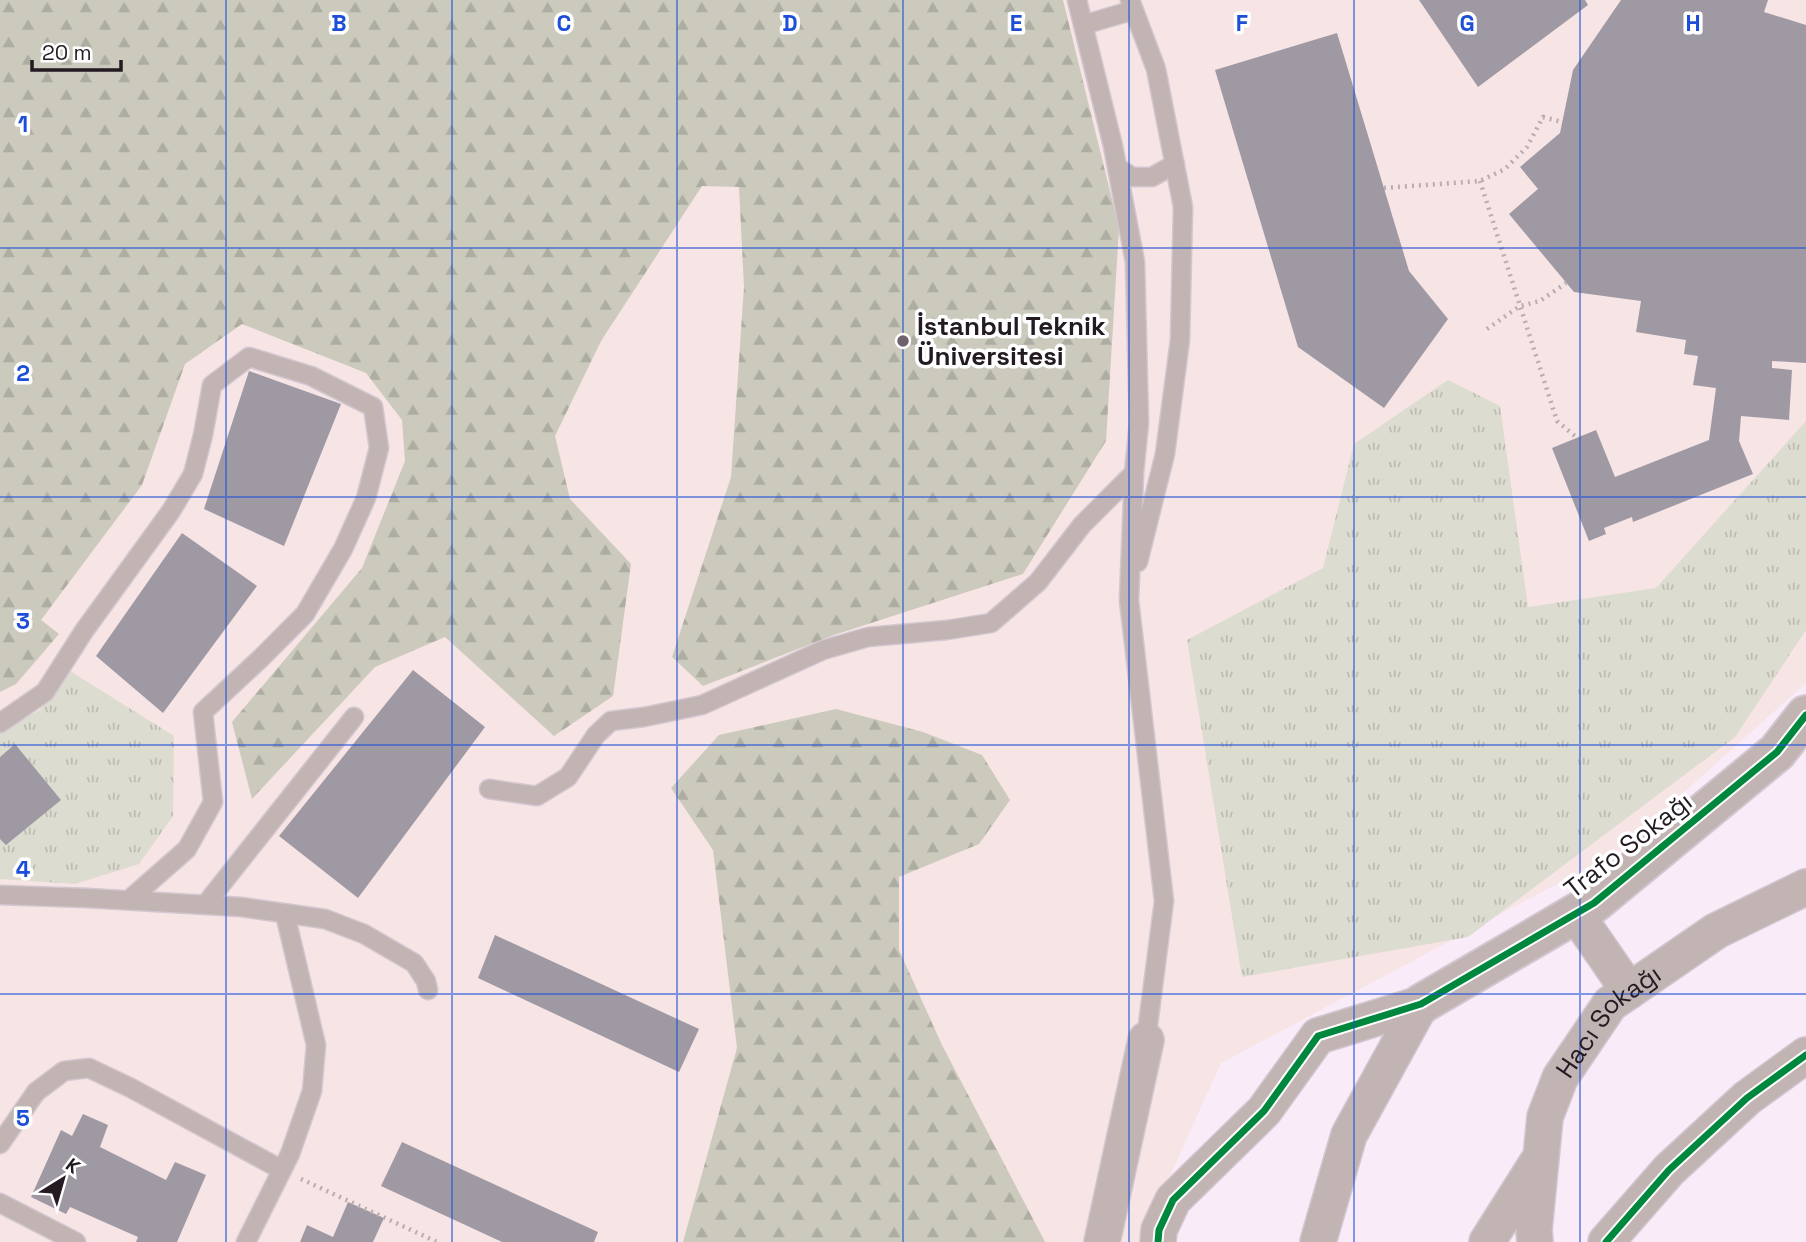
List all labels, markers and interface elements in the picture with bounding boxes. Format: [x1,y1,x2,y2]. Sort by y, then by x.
text: B [331,8,347,38]
text: C [557,8,571,38]
text: D [782,8,798,38]
text: E [1010,8,1022,38]
text: F [1236,8,1248,38]
text: G [1459,8,1475,38]
text: H [1685,8,1701,38]
scale bar [32,28,121,72]
text: 20 m [42,39,92,66]
text: 1 [18,109,28,139]
place label: İstanbul Teknik Üniversitesi [917,309,1106,373]
marker: İstanbul Teknik Üniversitesi [895,333,911,349]
text: 2 [16,358,30,388]
text: 3 [16,606,30,636]
street label: Trafo Sokağı [1557,784,1699,906]
text: 4 [16,854,31,884]
street label: Hacı Sokağı [1548,957,1668,1084]
text: 5 [16,1103,30,1133]
north arrow [28,1144,98,1214]
text: K [61,1152,85,1179]

